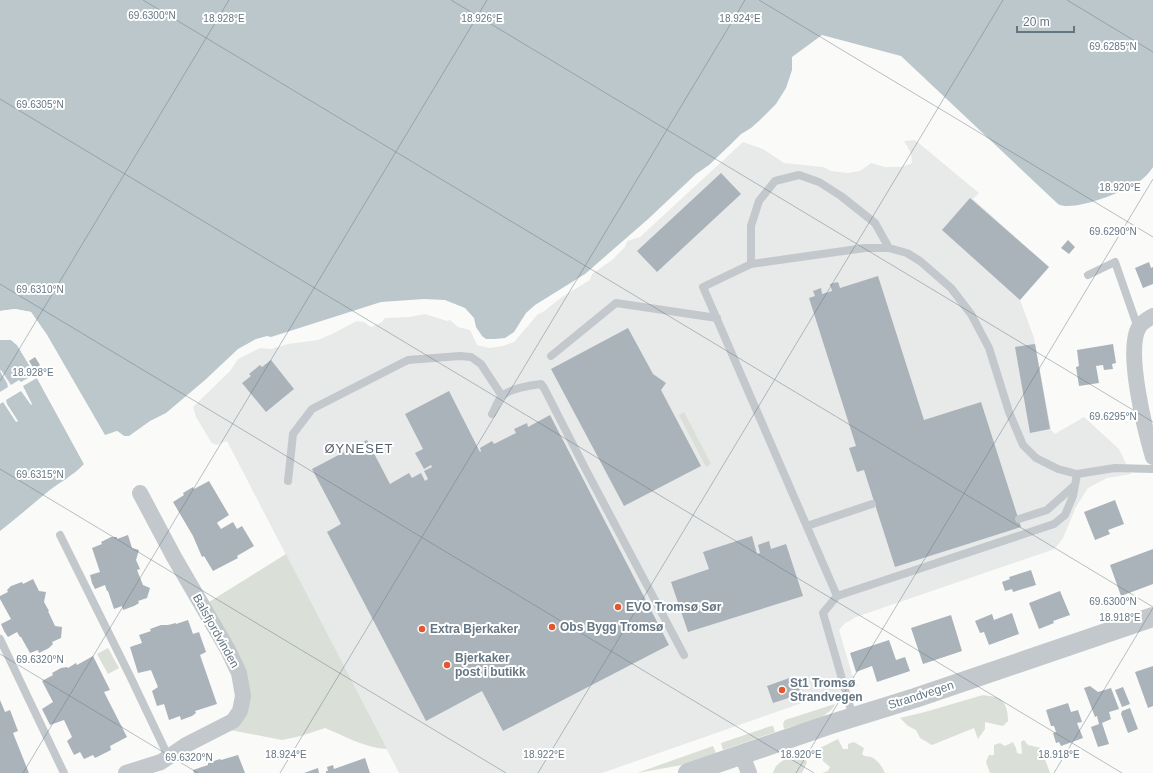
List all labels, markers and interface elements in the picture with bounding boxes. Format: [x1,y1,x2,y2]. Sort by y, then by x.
scale bar [1017,8,1074,34]
text: 69.6300°N [128,10,176,21]
text: 18.928°E [203,13,245,24]
text: 18.926°E [461,13,503,24]
text: 18.924°E [719,13,761,24]
text: 20 m [1023,15,1050,29]
text: 69.6285°N [1089,41,1137,52]
text: 69.6305°N [16,99,64,110]
text: 18.920°E [1099,182,1141,193]
text: 69.6290°N [1089,226,1137,237]
text: 69.6310°N [16,284,64,295]
text: 18.928°E [12,367,54,378]
text: 69.6295°N [1089,411,1137,422]
district label: ØYNESET [324,441,394,456]
text: 69.6315°N [16,469,64,480]
street label: Balsfjordvinden [190,592,242,670]
text: 69.6300°N [1089,596,1137,607]
place label: EVO Tromsø Sør [626,600,722,614]
marker: EVO Tromsø Sør [613,602,623,612]
text: 18.918°E [1099,612,1141,623]
place label: Obs Bygg Tromsø [560,620,664,634]
place label: Extra Bjerkaker [430,622,518,636]
marker: Obs Bygg Tromsø [547,622,557,632]
marker: Extra Bjerkaker [417,624,427,634]
place label: Bjerkaker post i butikk [455,651,526,679]
text: 69.6320°N [16,654,64,665]
marker: Bjerkaker post i butikk [442,660,452,670]
place label: St1 Tromsø Strandvegen [790,676,863,704]
street label: Strandvegen [886,678,956,712]
marker: St1 Tromsø Strandvegen [777,685,787,695]
text: 18.924°E [265,749,307,760]
text: 18.922°E [523,749,565,760]
text: 18.920°E [780,749,822,760]
text: 18.918°E [1038,749,1080,760]
text: 69.6320°N [165,752,213,763]

